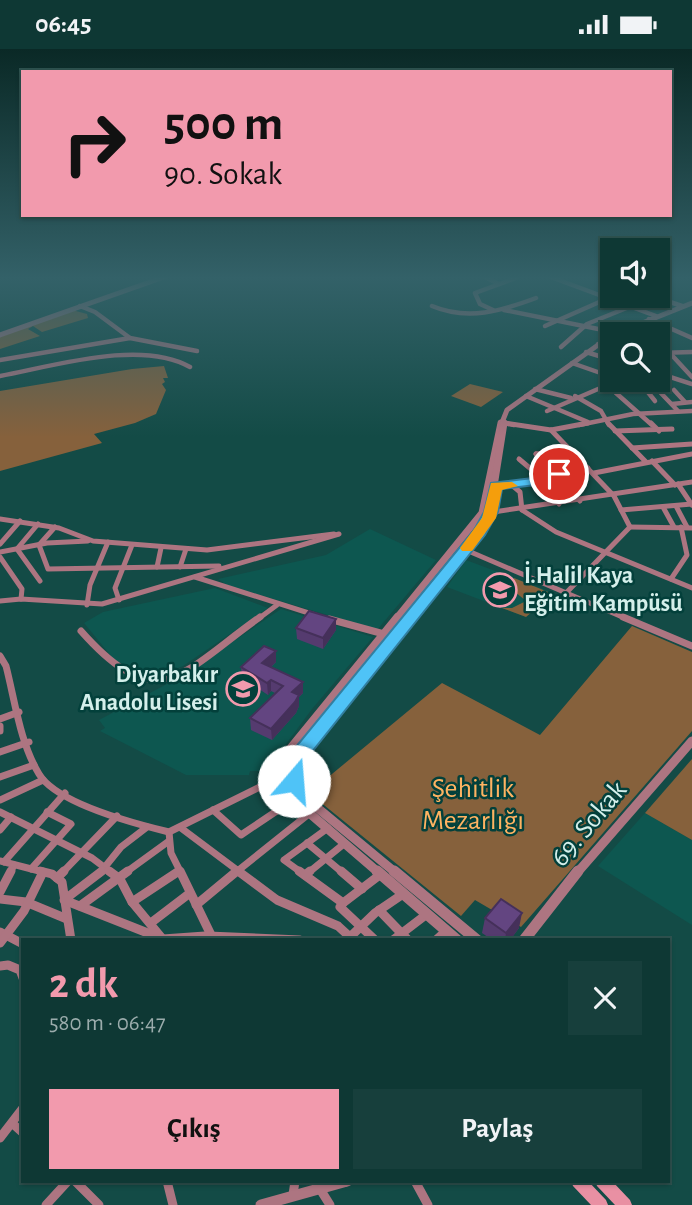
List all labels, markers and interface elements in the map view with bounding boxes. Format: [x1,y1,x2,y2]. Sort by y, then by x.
text: 06:45 [35,11,91,37]
icon: right [49,98,140,189]
text: 500 m [164,100,283,149]
text: 90. Sokak [164,158,282,190]
map controls [600,238,670,392]
button: sound [600,238,670,308]
button: search [600,322,670,392]
pin [529,444,589,504]
icon: arrive [540,455,578,493]
place label: İ.Halil Kaya Eğitim Kampüsü [524,561,683,616]
school or university icon: İ.Halil Kaya Eğitim Kampüsü [481,571,519,609]
place label: Diyarbakır Anadolu Lisesi [80,663,219,715]
school or university icon: Diyarbakır Anadolu Lisesi [224,670,262,708]
position arrow [257,744,331,818]
park label: Şehitlik Mezarlığı [422,775,524,835]
street label: 69. Sokak [546,776,633,872]
button: close [568,961,642,1035]
text: 2 dk [49,963,118,1005]
text: 580 m · 06:47 [49,1012,166,1035]
button: Çıkış [49,1089,339,1169]
button: Paylaş [353,1089,642,1169]

